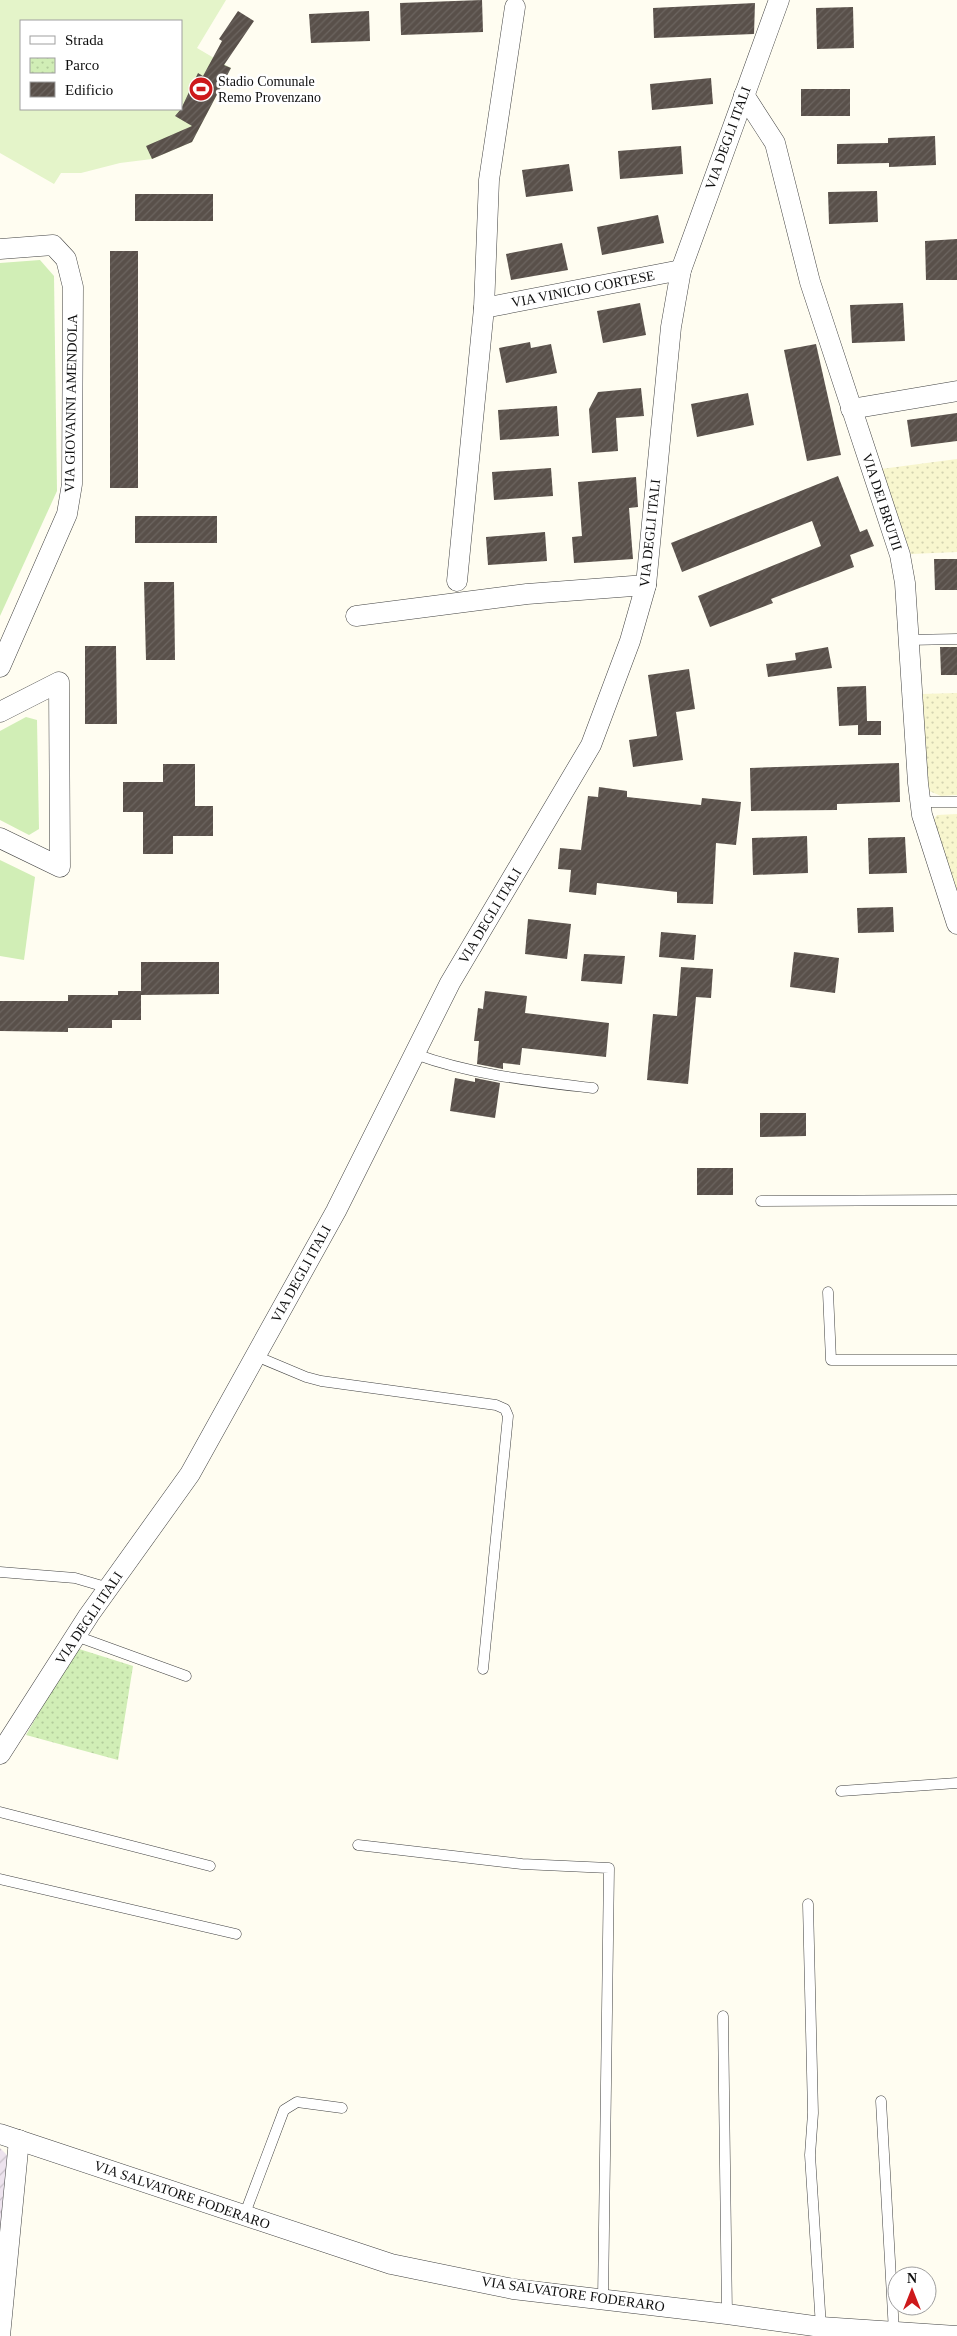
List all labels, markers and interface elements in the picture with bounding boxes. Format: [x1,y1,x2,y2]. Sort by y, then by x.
legend [20,20,182,110]
text: Strada [65,32,104,48]
text: Parco [65,57,99,73]
place label: Stadio Comunale Remo Provenzano [218,74,321,105]
sports icon: Stadio Comunale Remo Provenzano [188,76,214,102]
text: Edificio [65,82,113,98]
street label: VIA DEGLI ITALI [702,84,754,192]
street label: VIA VINICIO CORTESE [510,268,656,310]
street label: VIA GIOVANNI AMENDOLA [62,313,80,492]
street label: VIA DEI BRUTII [859,452,905,553]
street label: VIA DEGLI ITALI [637,478,663,588]
street label: VIA DEGLI ITALI [456,865,525,966]
street label: VIA DEGLI ITALI [268,1223,334,1325]
street label: VIA DEGLI ITALI [52,1569,126,1667]
street label: VIA SALVATORE FODERARO [92,2158,272,2232]
north arrow [887,2266,937,2316]
text: N [907,2271,917,2286]
street label: VIA SALVATORE FODERARO [480,2274,666,2314]

